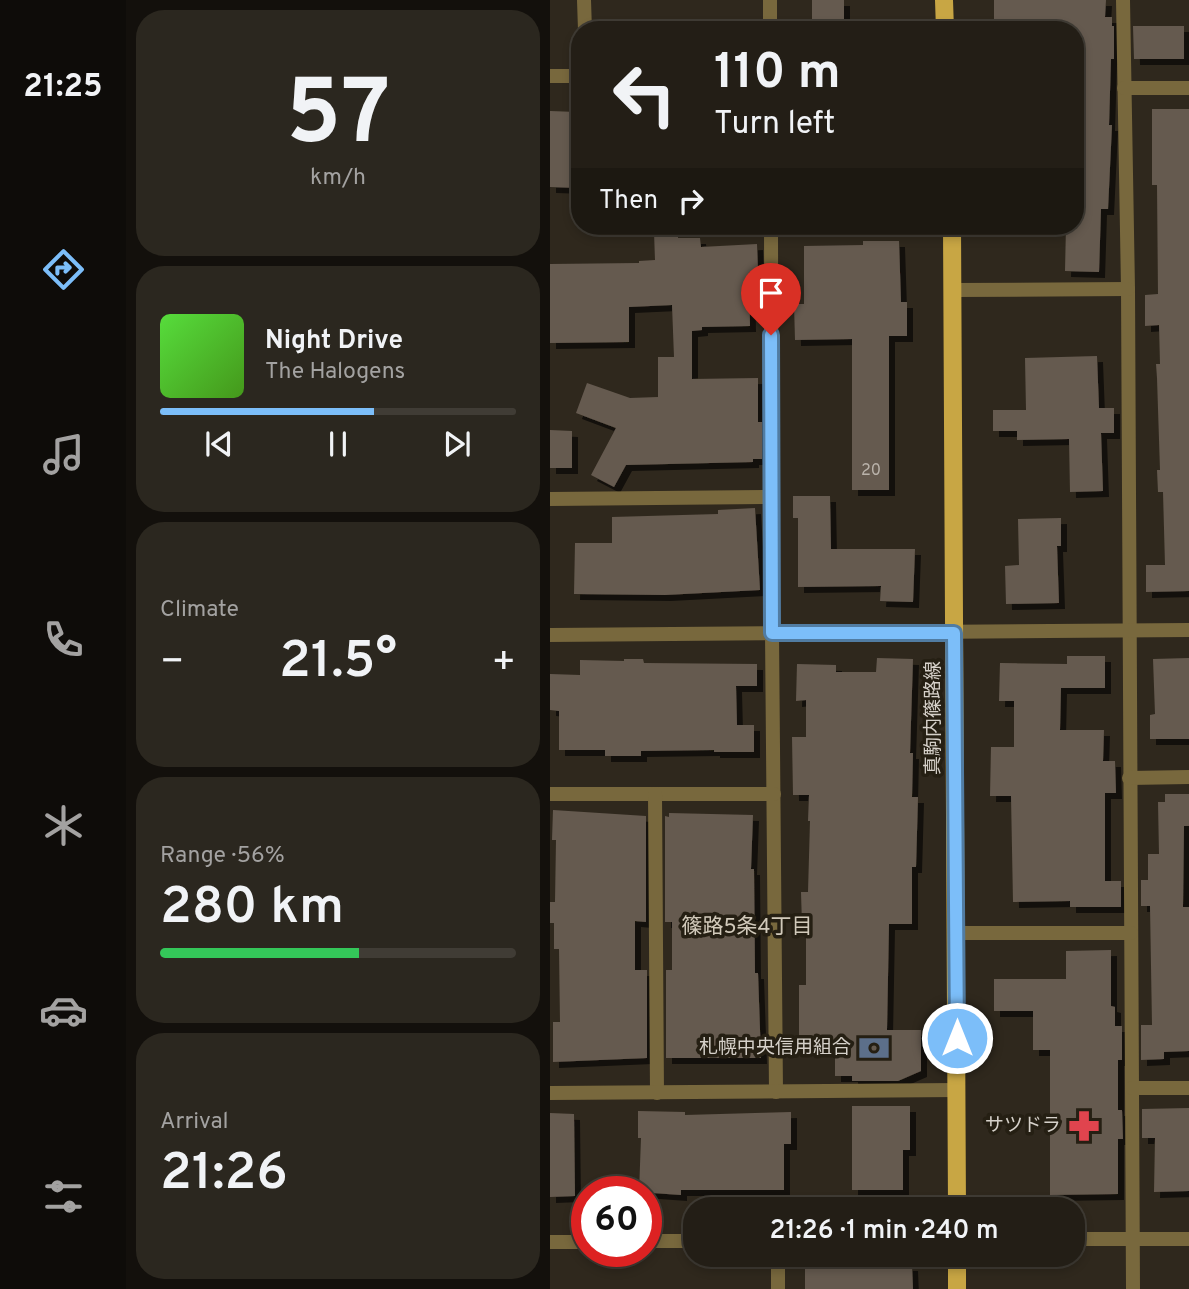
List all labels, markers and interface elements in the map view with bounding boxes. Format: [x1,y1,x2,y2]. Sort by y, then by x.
text: 110 m [714,44,841,106]
icon: left [599,49,690,140]
text: 57 [286,61,390,176]
text: 21:25 [23,68,103,108]
text: Turn left [714,105,835,145]
text: km/h [310,164,366,193]
icon: right [672,182,710,220]
text: Then [599,185,658,218]
icon: directions [39,245,88,294]
pin [741,263,801,335]
icon: arrive [752,274,790,312]
text: Night Drive [265,325,403,358]
text: The Halogens [265,358,405,387]
icon: previous [200,425,238,463]
icon: pause [319,425,357,463]
icon: next [438,425,476,463]
icon: music [39,430,88,479]
house number: 20 [861,461,881,481]
text: Climate [160,596,239,625]
icon: phone [39,615,88,664]
text: 21.5° [279,630,397,696]
text: − [160,639,185,688]
text: + [491,639,516,688]
street label: 真駒内篠路線 [922,661,946,775]
icon: climate [39,801,88,850]
text: Range · 56% [160,842,285,871]
text: 280 km [160,876,344,942]
district label: 篠路5条4丁目 [681,914,813,941]
icon: car [39,986,88,1035]
position arrow [920,1001,994,1075]
bank icon: 札幌中央信用組合 [857,1031,891,1065]
place label: 札幌中央信用組合 [699,1036,851,1060]
text: Arrival [160,1108,229,1137]
pharmacy icon: サツドラ [1067,1109,1101,1143]
place label: サツドラ [985,1114,1061,1138]
text: 21:26 [160,1142,288,1208]
icon: filters [39,1172,88,1221]
speed limit sign: 60 [571,1176,662,1267]
text: 21:26 · 1 min · 240 m [770,1215,998,1248]

